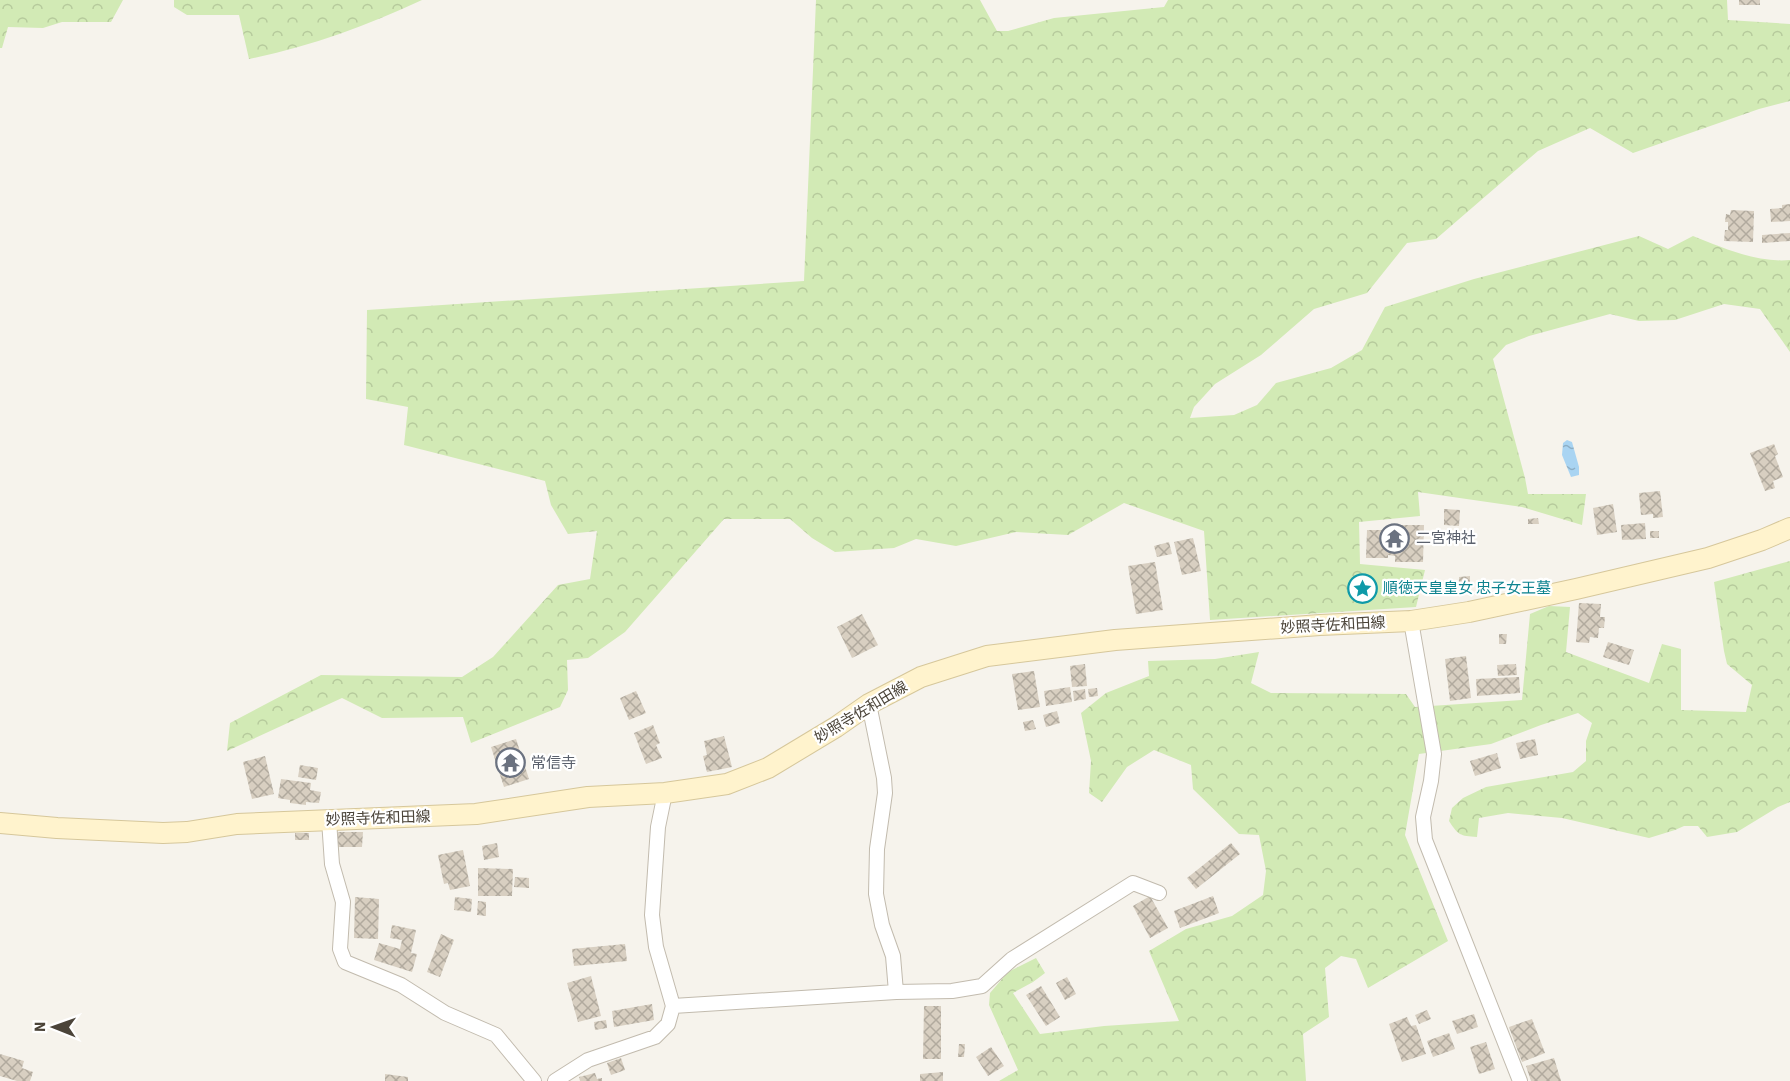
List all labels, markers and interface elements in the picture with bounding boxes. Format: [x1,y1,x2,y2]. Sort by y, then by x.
temple icon: 二宮神社 [1379,522,1411,554]
place label: 二宮神社 [1416,528,1476,549]
place icon: 順徳天皇皇女 忠子女王墓 [1346,572,1378,604]
place label: 順徳天皇皇女 忠子女王墓 [1383,578,1551,599]
street label: 妙照寺佐和田線 [1280,612,1386,639]
street label: 妙照寺佐和田線 [811,676,912,748]
temple icon: 常信寺 [494,747,526,779]
place label: 常信寺 [531,753,576,774]
street label: 妙照寺佐和田線 [325,806,431,831]
north arrow [24,997,84,1057]
text: N [29,1021,51,1032]

